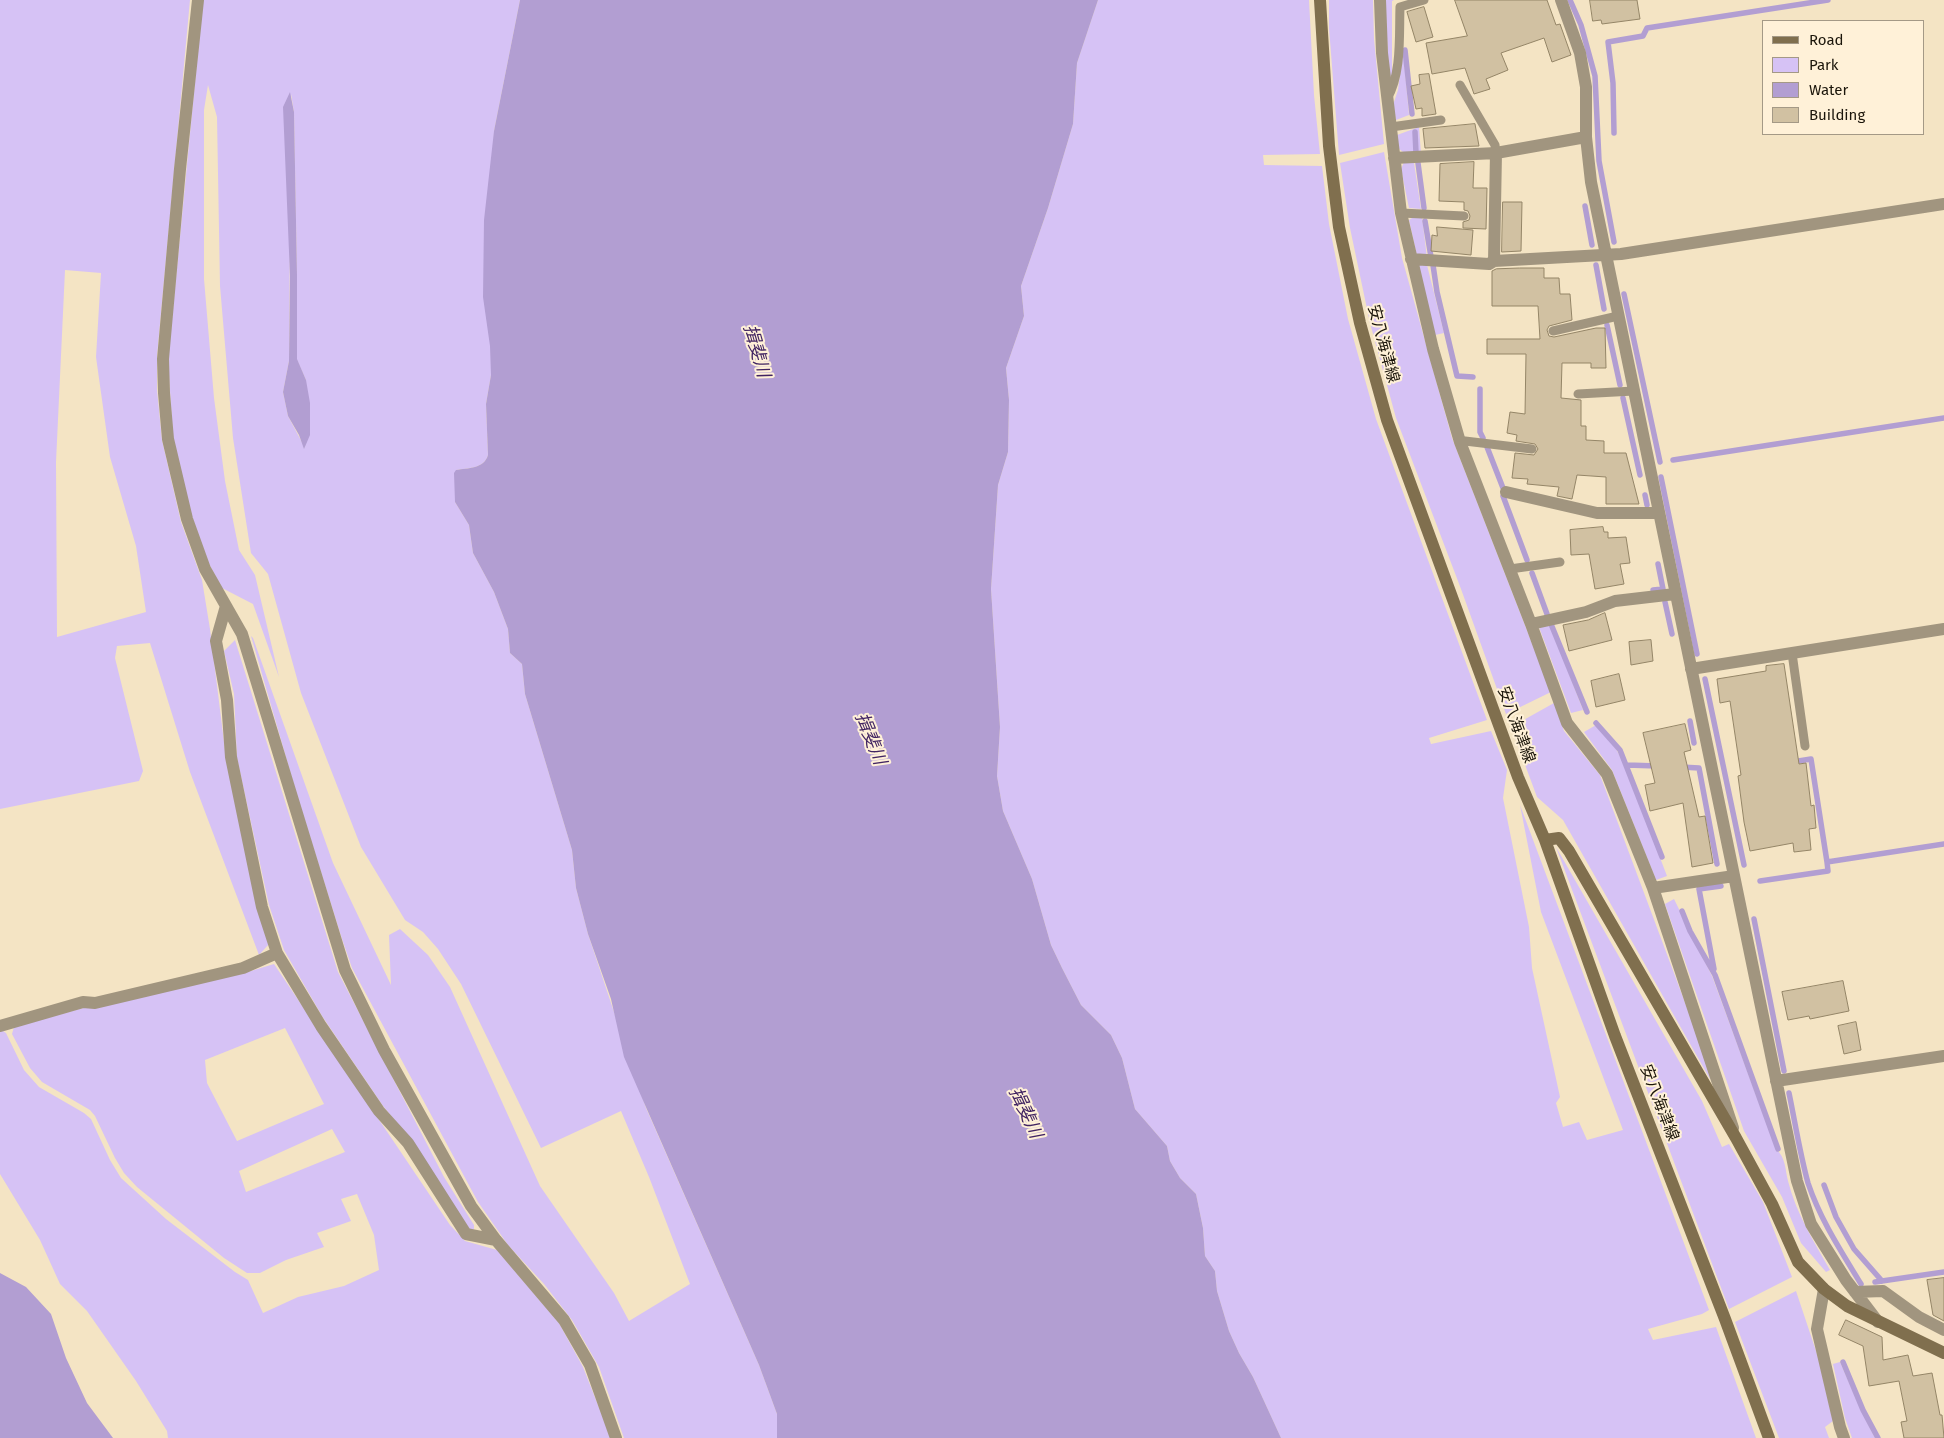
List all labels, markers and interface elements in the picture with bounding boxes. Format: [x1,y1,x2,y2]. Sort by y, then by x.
legend [1762,20,1924,135]
text: Road [1809,31,1844,49]
text: Park [1809,56,1839,74]
text: Water [1809,81,1848,99]
text: Building [1809,106,1865,124]
street label: 安八海津線 [1363,303,1403,385]
water label: 揖斐川 [738,322,774,380]
street label: 安八海津線 [1493,684,1539,766]
water label: 揖斐川 [850,710,890,768]
street label: 安八海津線 [1636,1062,1682,1144]
water label: 揖斐川 [1004,1084,1046,1142]

